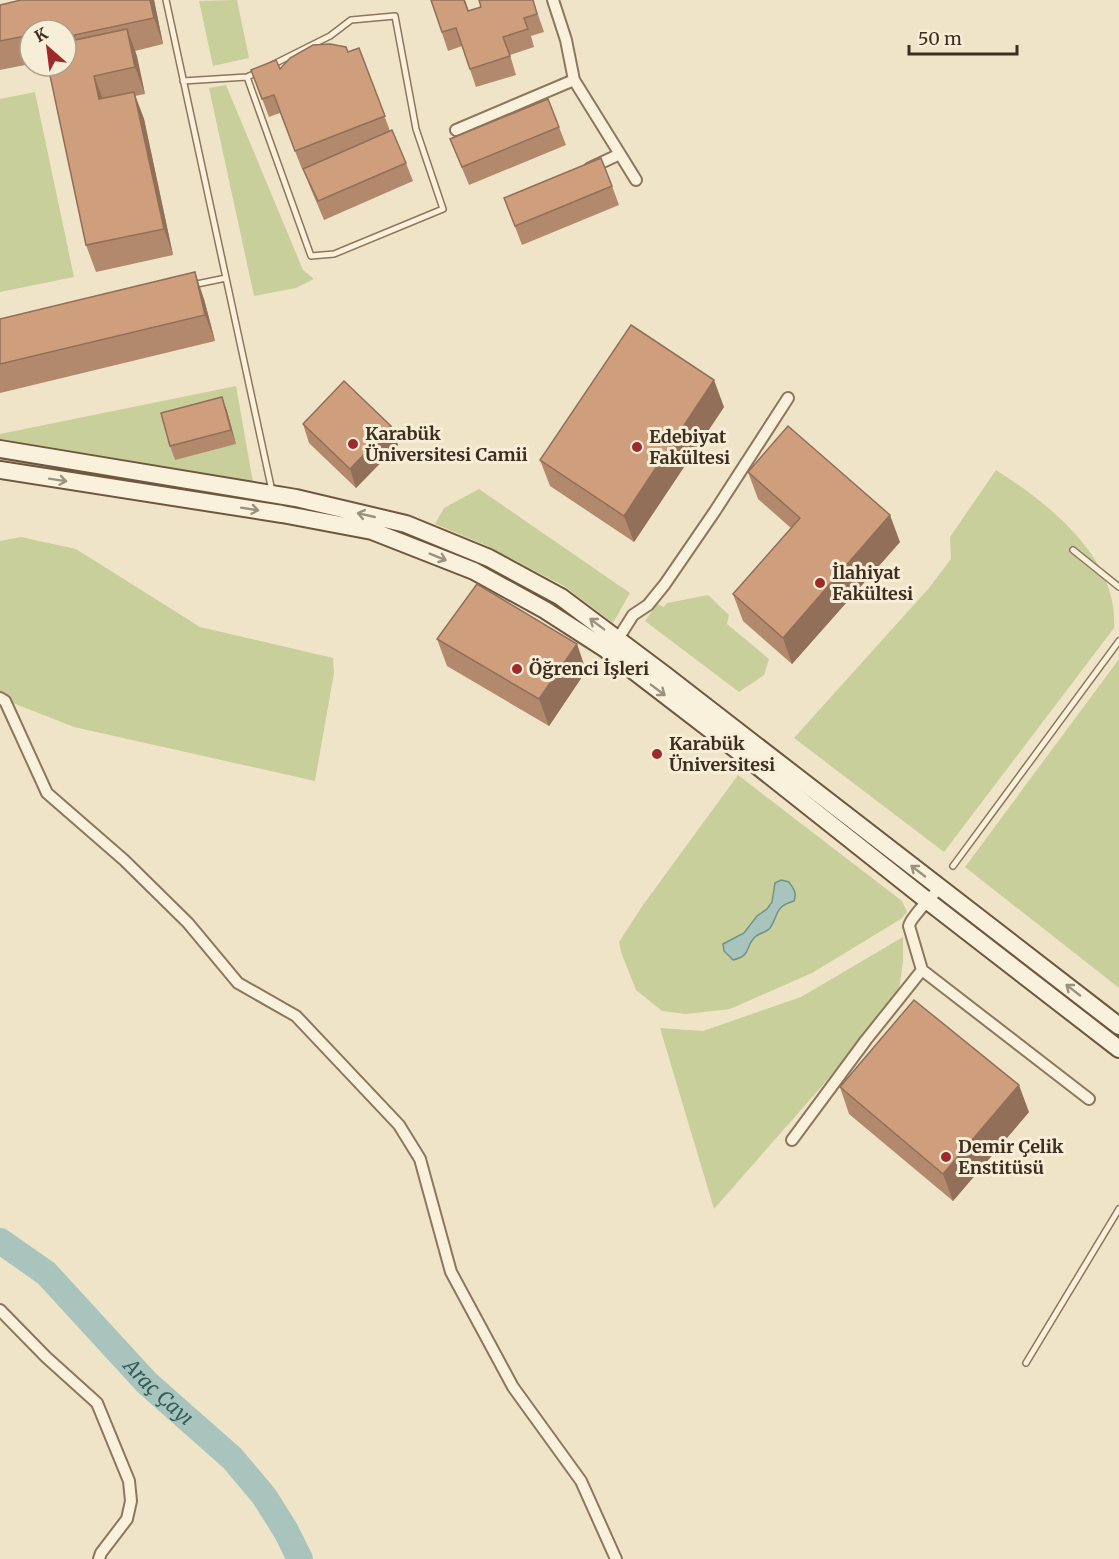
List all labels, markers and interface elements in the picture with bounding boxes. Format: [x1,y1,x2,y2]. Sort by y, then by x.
north arrow [18,18,78,78]
scale bar [909,18,1017,56]
text: K [31,23,51,46]
text: 50 m [918,27,962,50]
place label: Karabük Üniversitesi Camii [365,422,528,466]
place label: Edebiyat Fakültesi [649,425,730,469]
marker: Karabük Üniversitesi Camii [346,437,360,451]
marker: Edebiyat Fakültesi [630,440,644,454]
one-way arrow [47,474,67,485]
one-way arrow [240,503,260,514]
one-way arrow [357,508,376,520]
one-way arrow [429,552,447,563]
place label: İlahiyat Fakültesi [832,561,913,605]
marker: İlahiyat Fakültesi [813,576,827,590]
one-way arrow [590,618,606,630]
place label: Öğrenci İşleri [529,657,649,680]
marker: Öğrenci İşleri [510,662,524,676]
one-way arrow [650,683,666,696]
place label: Karabük Üniversitesi [669,732,775,776]
marker: Karabük Üniversitesi [650,747,664,761]
one-way arrow [911,864,927,877]
one-way arrow [1065,983,1081,996]
place label: Demir Çelik Enstitüsü [958,1135,1064,1179]
marker: Demir Çelik Enstitüsü [939,1150,953,1164]
water label: Araç Çayı [117,1352,199,1430]

